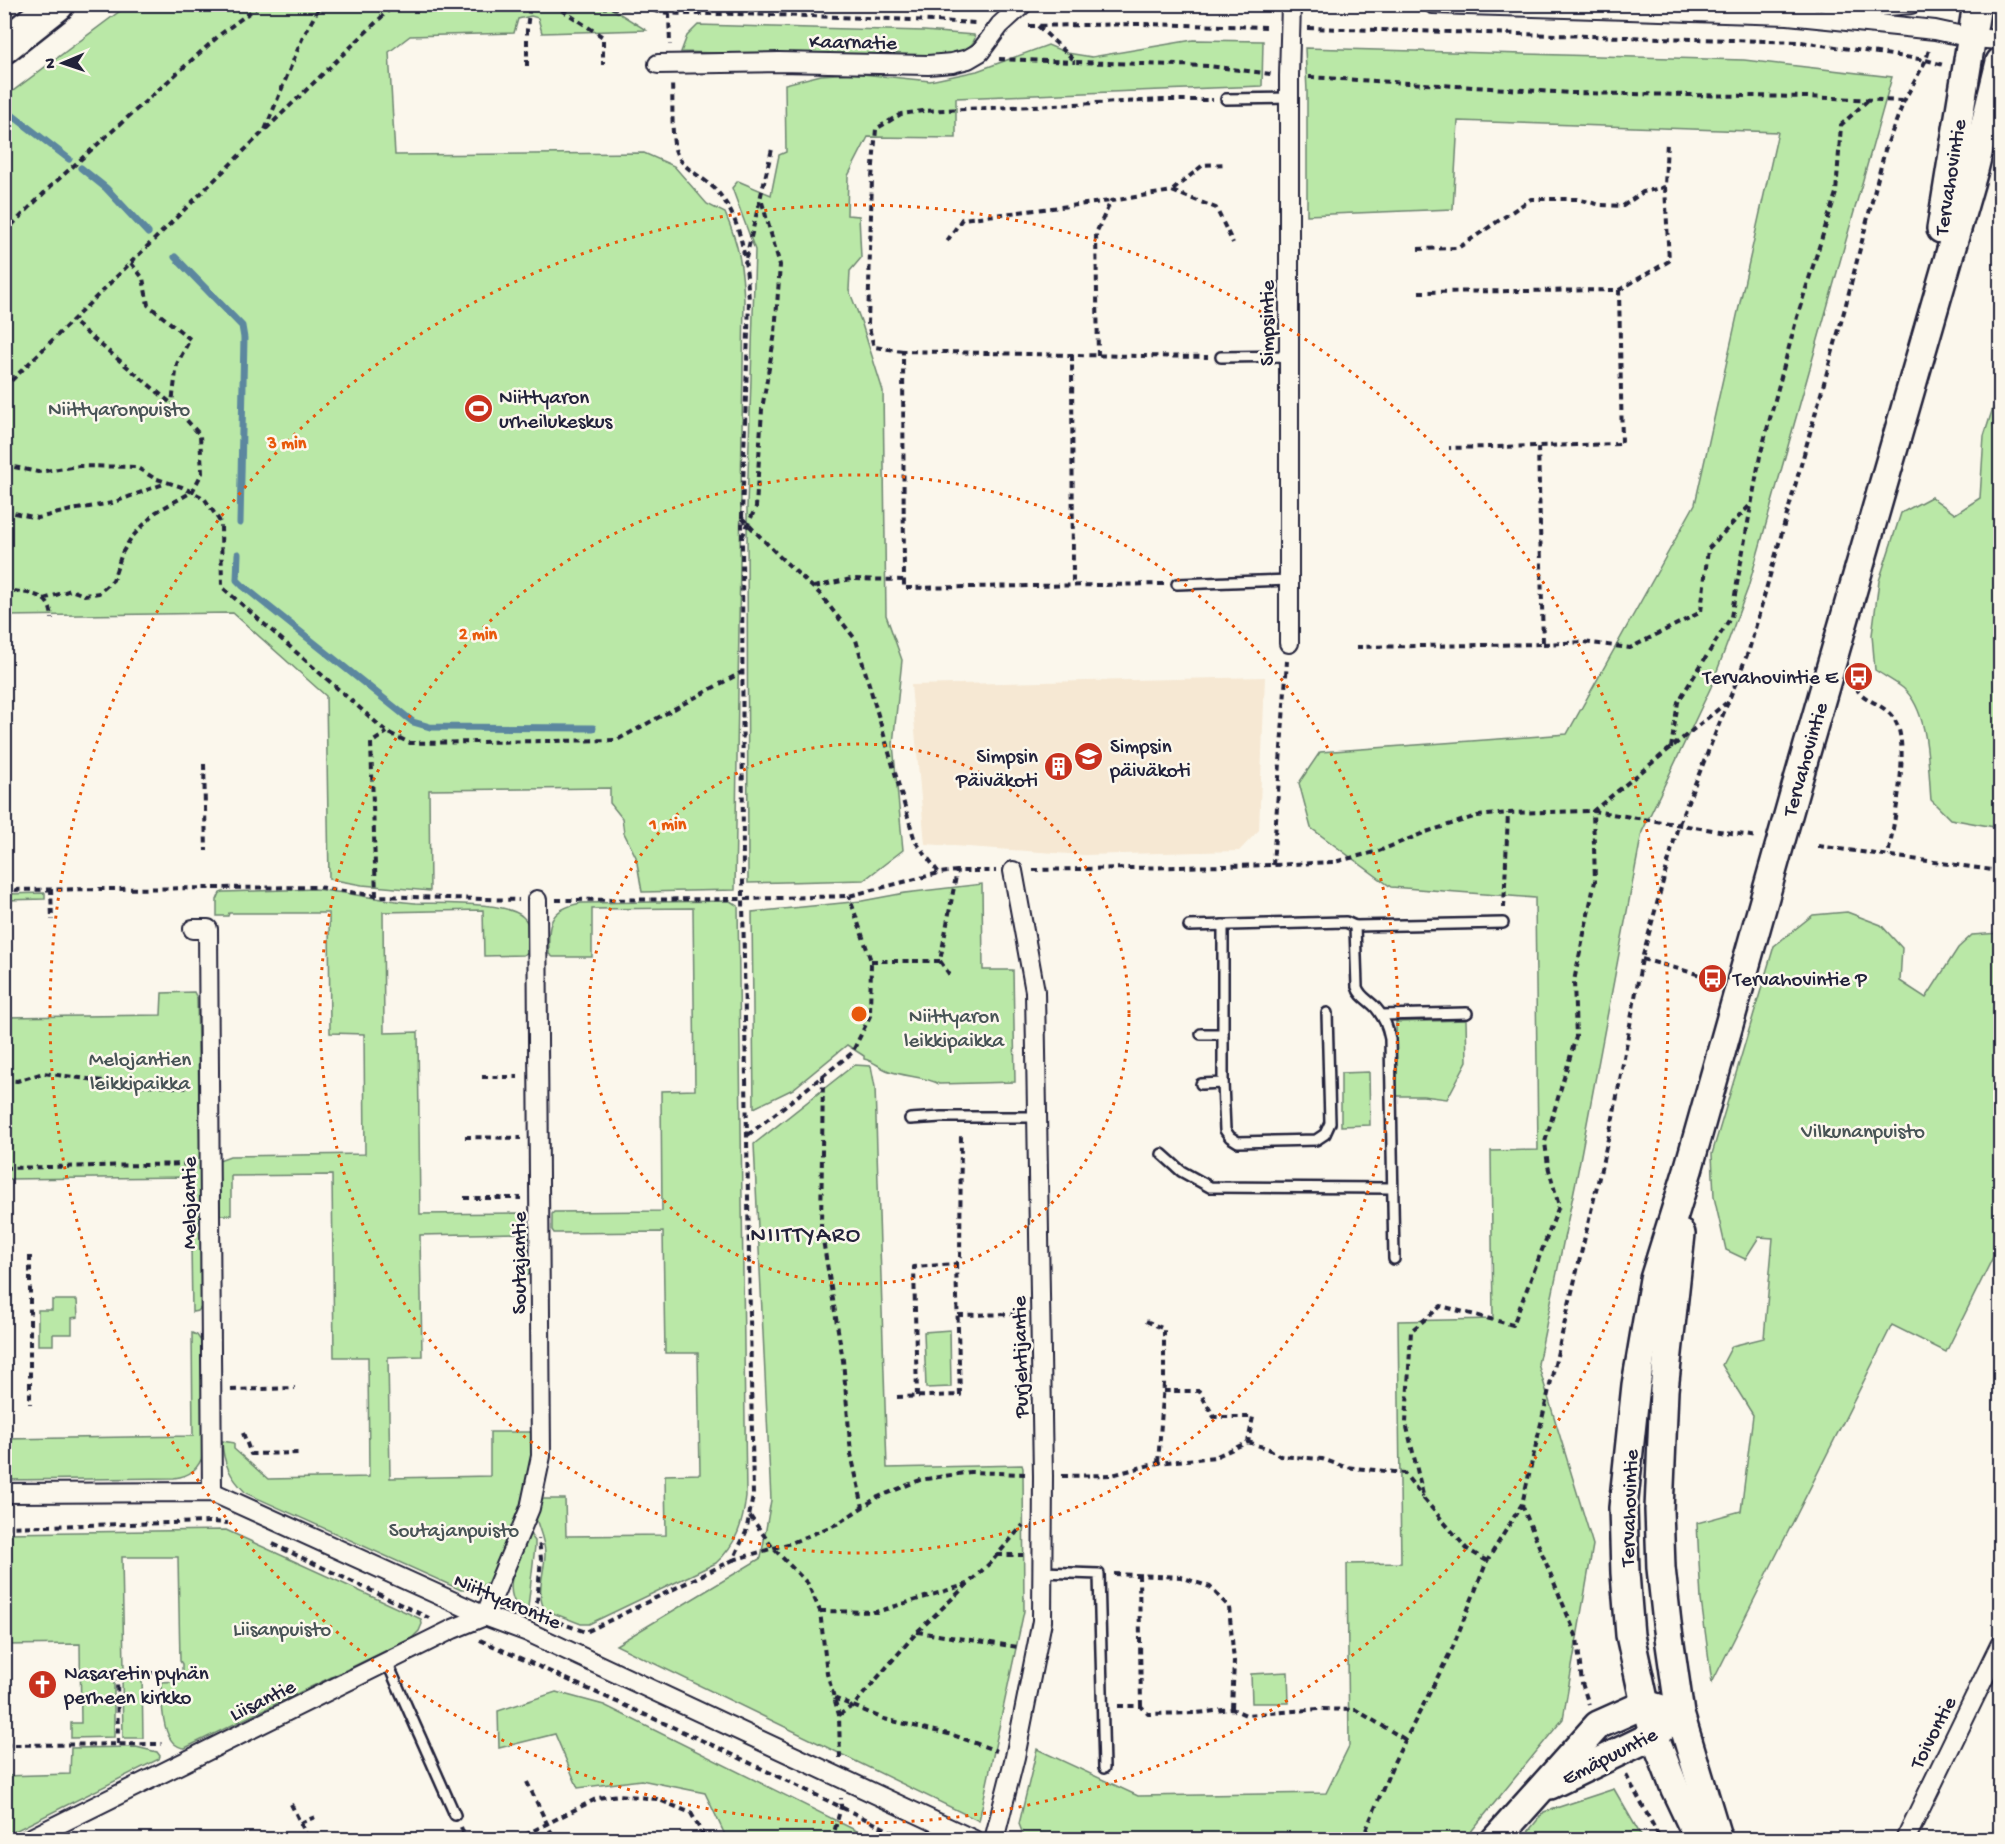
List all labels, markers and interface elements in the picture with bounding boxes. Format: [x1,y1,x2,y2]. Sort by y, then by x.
street label: Kaarnatie [809,31,898,58]
north arrow [33,33,93,93]
text: N [42,57,61,69]
street label: Tervahovintie [1931,117,1974,238]
street label: Simpsintie [1257,279,1282,366]
place label: Niittyaron urheilukeskus [499,387,614,436]
sports icon: Niittyaron urheilukeskus [462,392,494,424]
park label: Niittyaronpuisto [48,399,190,424]
text: 3 min [267,434,307,455]
text: 2 min [459,625,498,646]
bus stop icon: Tervahovintie E [1843,660,1875,692]
place label: Tervahovintie E [1702,667,1839,692]
street label: Tervahovintie [1779,699,1836,821]
place label: Simpsin päiväkoti [1109,736,1191,785]
school or university icon: Simpsin päiväkoti [1073,741,1105,773]
place label: Simpsin Päiväkoti [955,746,1038,795]
building icon: Simpsin Päiväkoti [1043,751,1075,783]
text: 1 min [649,815,687,836]
bus stop icon: Tervahovintie P [1696,962,1728,994]
place label: Tervahovintie P [1732,969,1867,994]
centre of rings [849,1004,869,1024]
park label: Niittyaron leikkipaikka [904,1006,1005,1055]
park label: Melojantien leikkipaikka [89,1049,191,1098]
park label: Vilkunanpuisto [1800,1121,1925,1146]
street label: Melojantie [179,1156,204,1249]
street label: Soutajantie [509,1211,534,1314]
district label: NIITTYARO [750,1222,862,1251]
street label: Purjehtijantie [1009,1295,1036,1419]
street label: Tervahovintie [1617,1448,1646,1568]
park label: Soutajanpuisto [389,1520,519,1545]
street label: Niittyarontie [449,1569,565,1637]
park label: Liisanpuisto [233,1619,331,1644]
place label: Nasaretin pyhän perheen kirkko [63,1663,209,1712]
church icon: Nasaretin pyhän perheen kirkko [27,1668,59,1700]
street label: Liisantie [227,1675,302,1729]
street label: Toivontie [1906,1692,1964,1775]
street label: Emäpuuntie [1559,1723,1663,1793]

